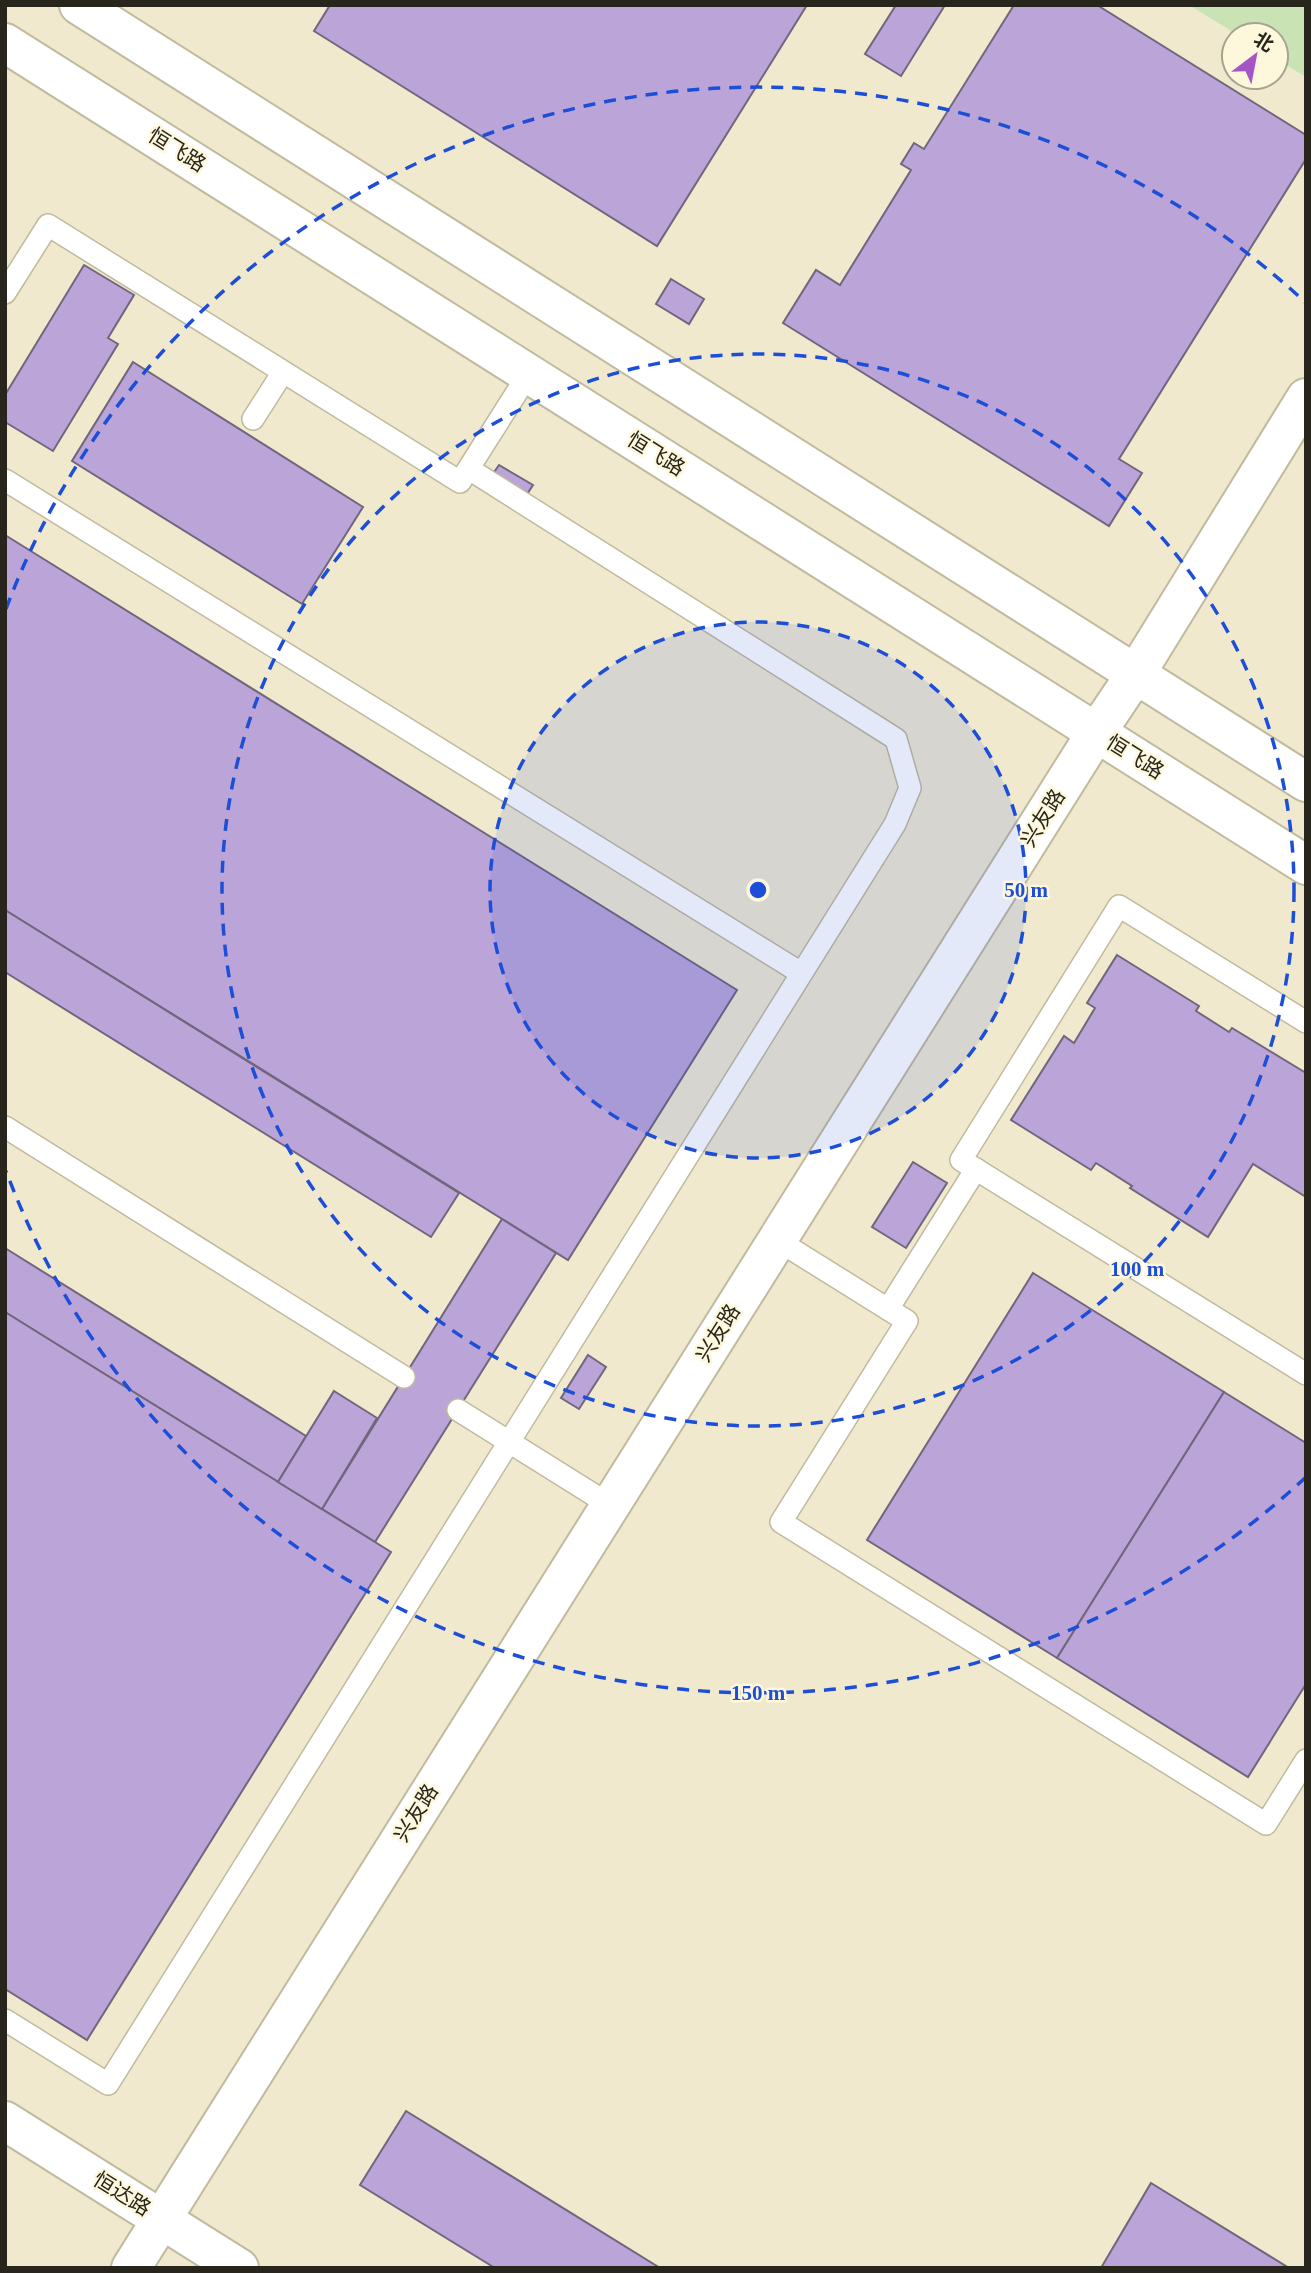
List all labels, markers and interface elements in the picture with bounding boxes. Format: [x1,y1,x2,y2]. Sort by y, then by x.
north arrow [1220,21,1290,91]
text: 北 [1250,28,1277,56]
street label: 恒飞路 [144,123,210,177]
street label: 恒飞路 [623,427,689,481]
street label: 恒飞路 [1102,730,1168,784]
street label: 兴友路 [1016,785,1070,851]
centre of rings [746,878,770,902]
text: 50 m [1004,878,1048,902]
text: 100 m [1110,1257,1165,1281]
street label: 兴友路 [691,1300,745,1366]
text: 150 m [731,1681,786,1705]
street label: 兴友路 [389,1780,443,1846]
street label: 恒达路 [89,2167,155,2221]

